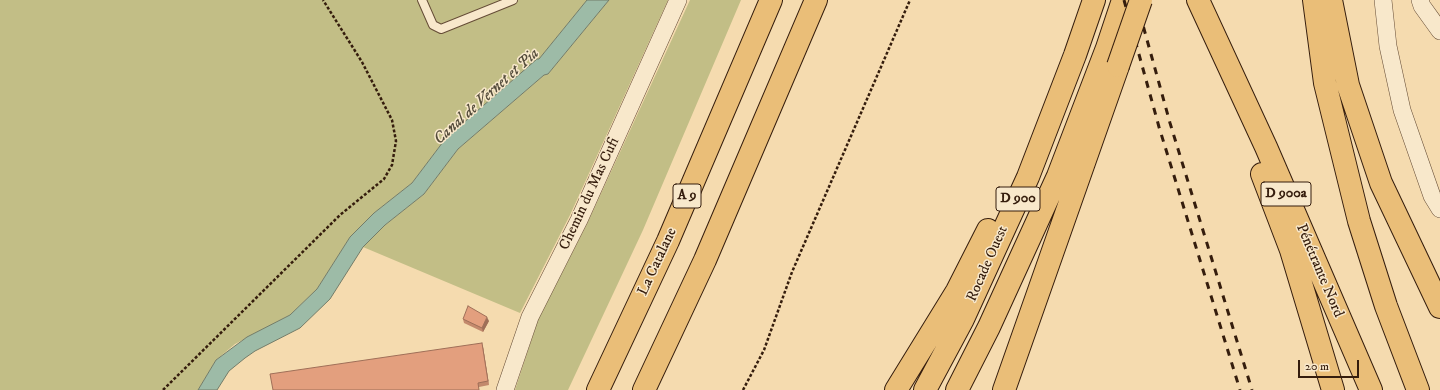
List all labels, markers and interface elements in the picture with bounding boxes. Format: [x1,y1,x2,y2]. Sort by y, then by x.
water label: Canal de Vernet et Pia [430,45,544,149]
street label: Chemin du Mas Cufi [556,135,624,253]
road number: D 900a [1261,182,1311,206]
road number: A 9 [673,184,701,208]
road number: D 900 [996,187,1040,211]
street label: Pénétrante Nord [1291,222,1347,320]
street label: Rocade Ouest [963,223,1013,305]
street label: La Catalane [634,225,682,299]
scale bar [1300,352,1361,378]
text: 20 m [1305,359,1329,374]

